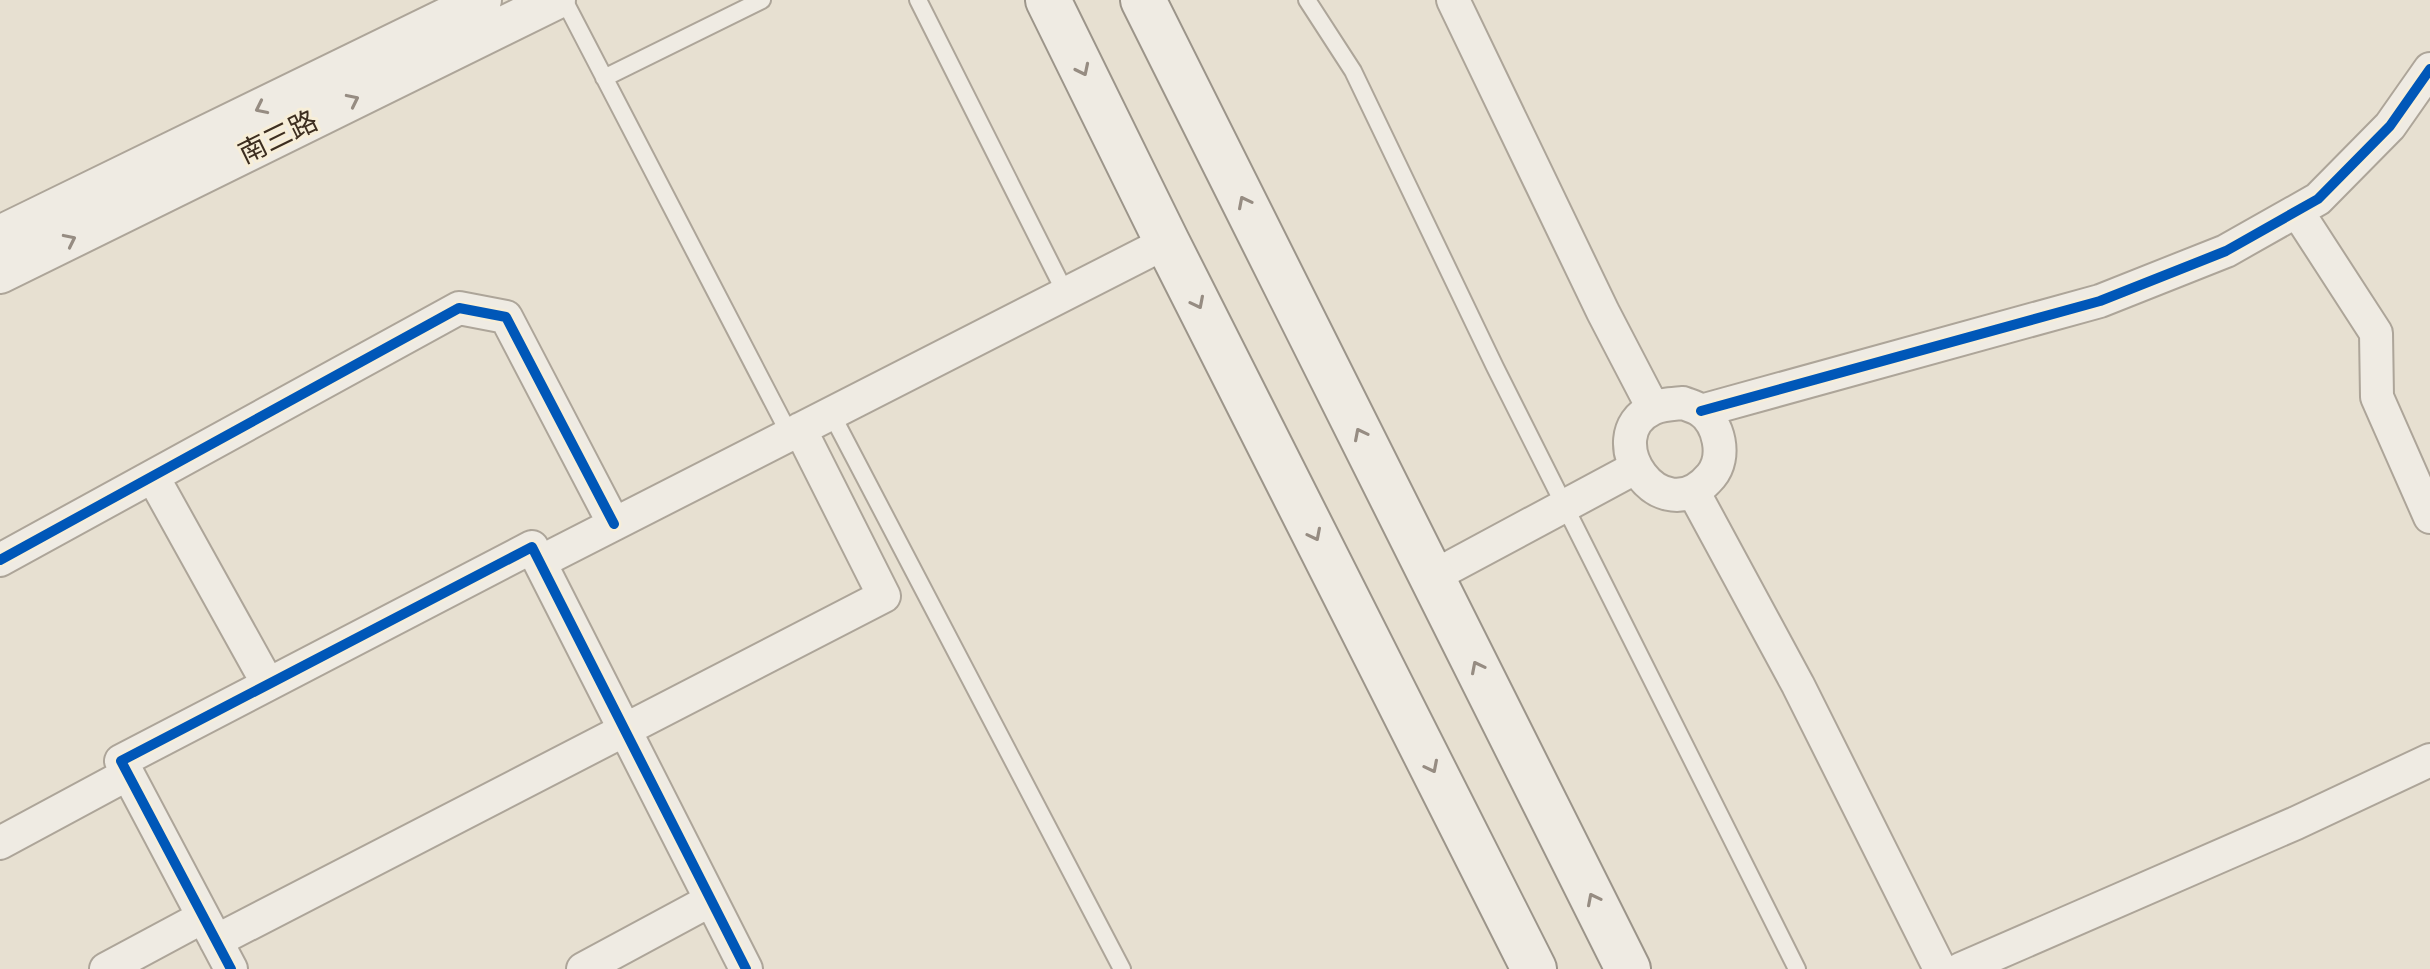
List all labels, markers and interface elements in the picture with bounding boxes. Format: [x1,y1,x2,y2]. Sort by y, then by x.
one-way arrow [1073,62,1089,76]
one-way arrow [345,94,360,110]
one-way arrow [254,98,269,114]
street label: 南三路 [233,105,323,169]
one-way arrow [1238,195,1254,210]
one-way arrow [62,234,76,250]
one-way arrow [1188,295,1204,310]
one-way arrow [1355,428,1370,443]
one-way arrow [1305,527,1321,542]
one-way arrow [1471,660,1487,675]
one-way arrow [1422,759,1438,774]
one-way arrow [1587,893,1603,908]

